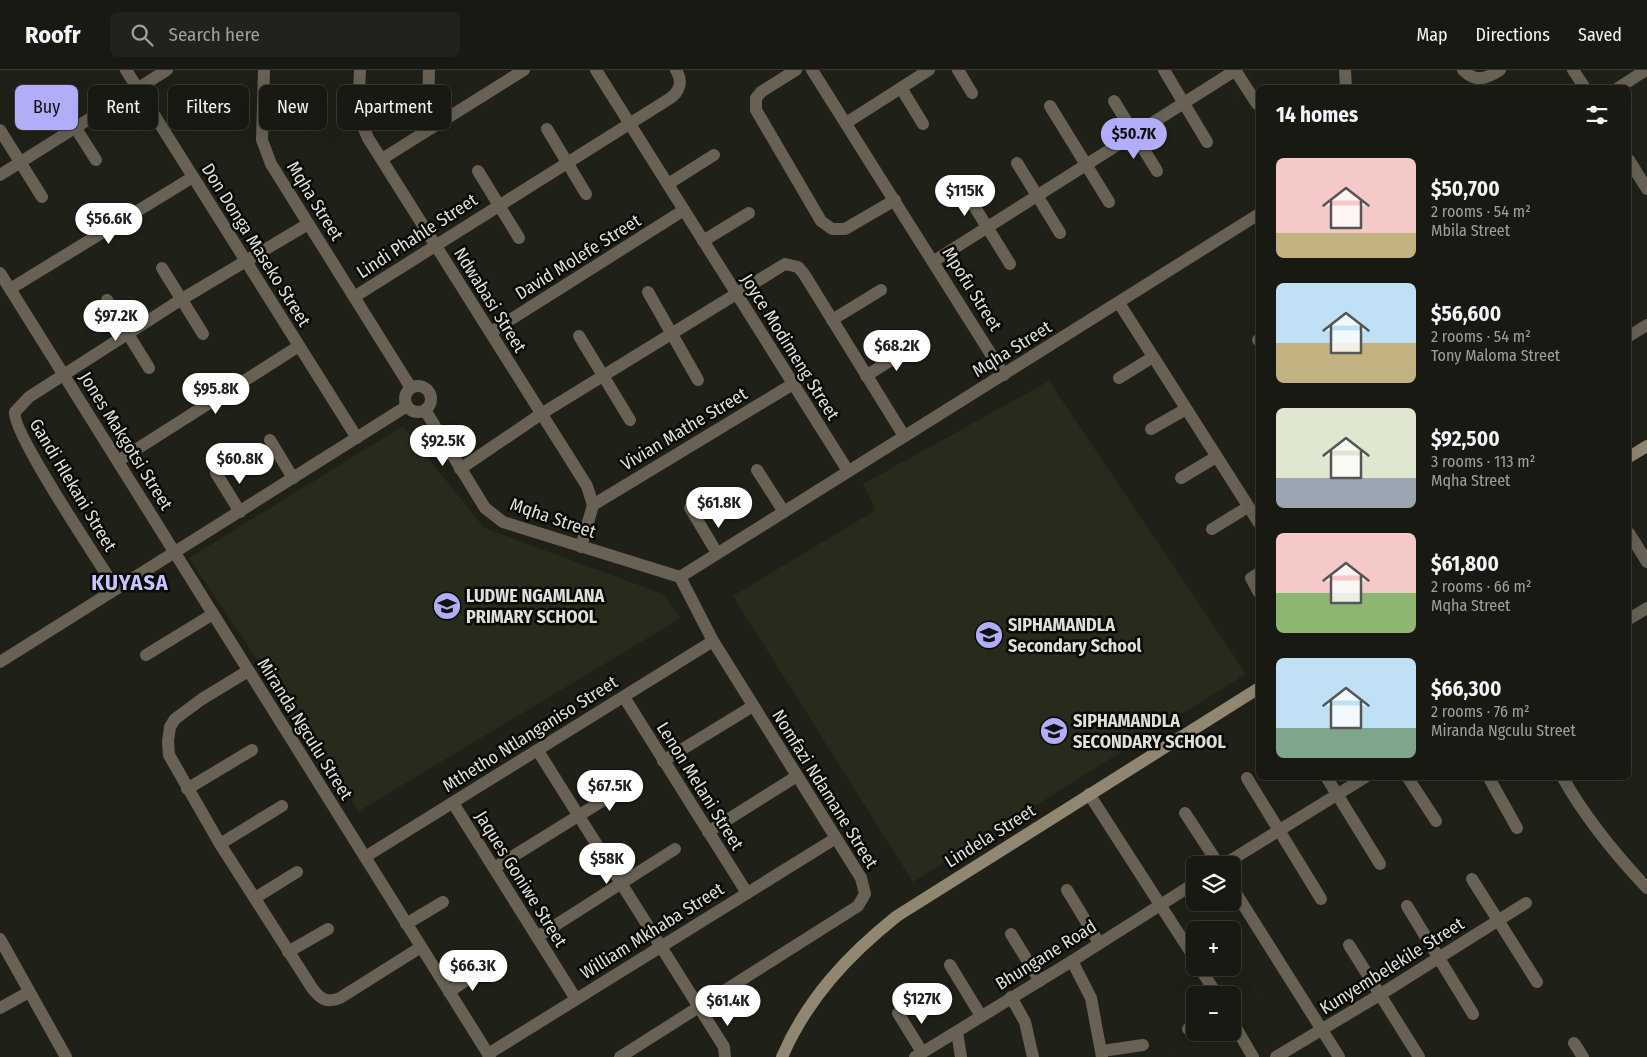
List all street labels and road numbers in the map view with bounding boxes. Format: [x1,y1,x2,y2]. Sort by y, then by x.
street label: Mqha Street [282,157,348,245]
street label: Don Donga Maseko Street [197,159,315,331]
street label: Lindi Phahle Street [353,189,481,283]
street label: David Molefe Street [511,210,645,304]
street label: Ndwabasi Street [449,243,531,357]
street label: Mpofu Street [937,243,1007,335]
street label: Joyce Modimeng Street [736,270,844,424]
street label: Mqha Street [968,316,1056,382]
street label: Jones Makgotsi Street [75,368,177,514]
street label: Vivian Mathe Street [617,383,751,475]
street label: Gandi Hlekani Street [25,415,121,555]
street label: Mqha Street [507,493,599,543]
street label: Miranda Ngculu Street [253,654,358,804]
street label: Mthetho Ntlanganiso Street [438,671,622,797]
street label: Nomfazi Ndamane Street [767,706,883,873]
street label: Lenon Melani Street [652,718,748,854]
street label: Lindela Street [941,799,1039,872]
street label: Jaques Goniwe Street [470,807,572,951]
street label: William Mkhaba Street [576,878,728,984]
street label: Kunyembelekile Street [1316,913,1468,1019]
street label: Bhungane Road [991,915,1101,995]

